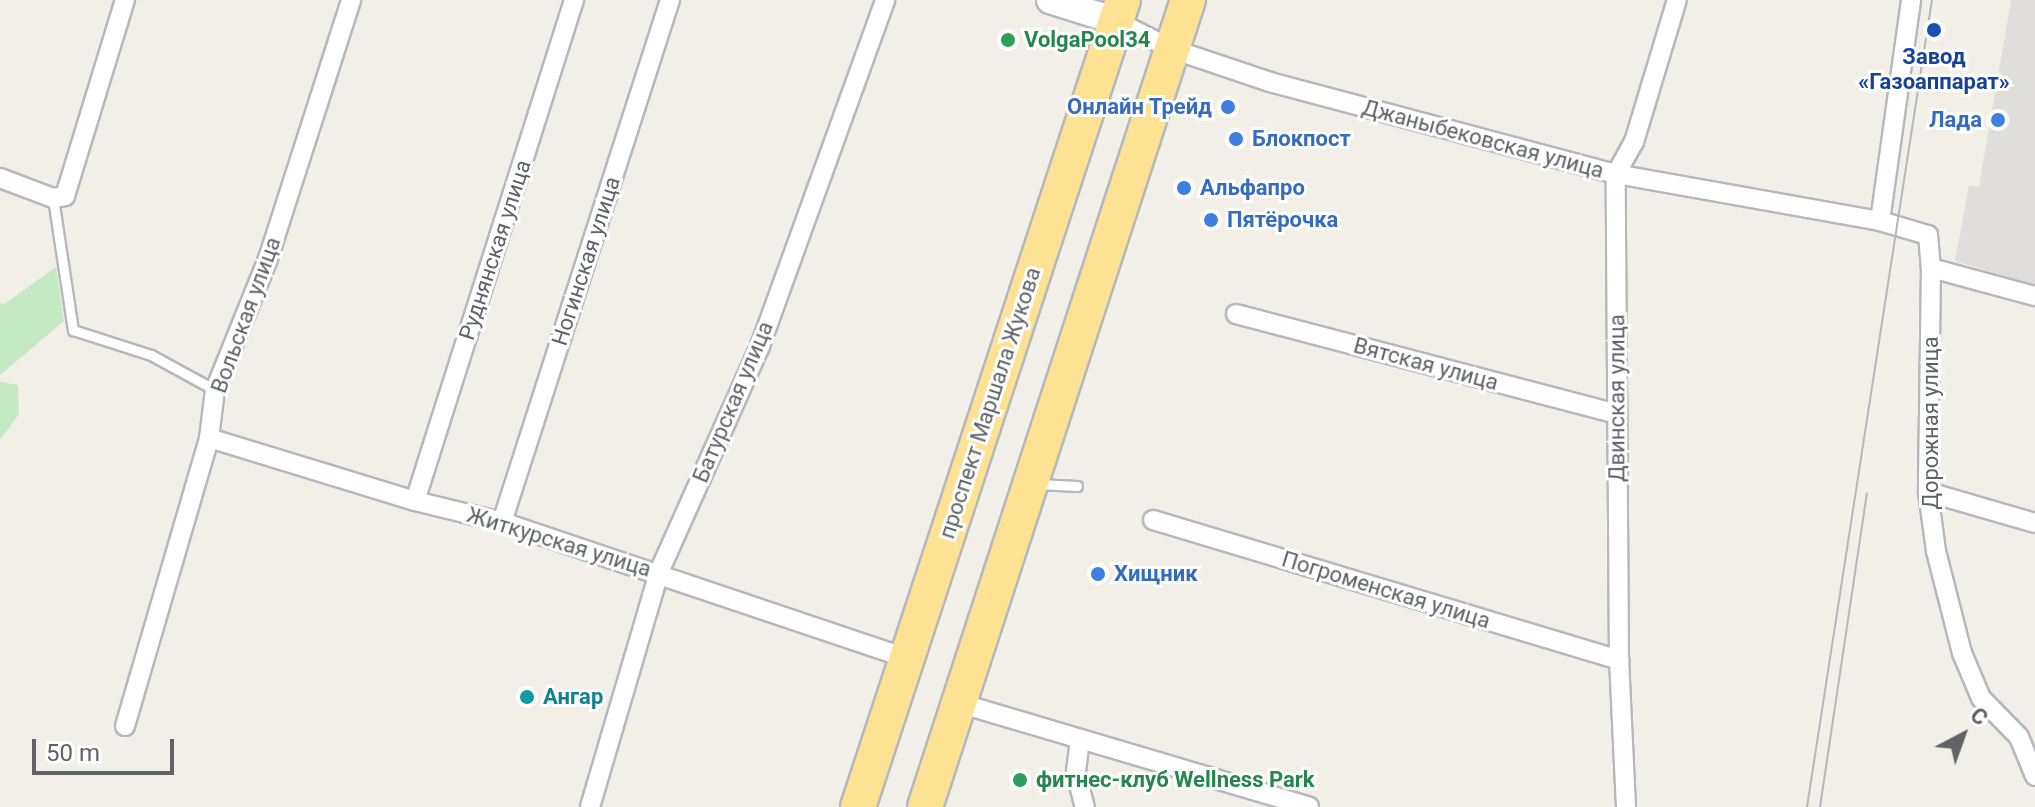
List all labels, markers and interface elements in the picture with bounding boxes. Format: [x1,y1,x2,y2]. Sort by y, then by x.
marker: Завод «Газоаппарат» [1925,21,1943,39]
place label: VolgaPool34 [1024,27,1150,53]
marker: VolgaPool34 [999,31,1017,49]
place label: Завод «Газоаппарат» [1858,43,2010,94]
place label: Онлайн Трейд [1067,94,1212,120]
street label: Джаныбековская улица [1359,94,1607,184]
marker: Онлайн Трейд [1219,98,1237,116]
place label: Лада [1929,107,1982,133]
marker: Лада [1989,111,2007,129]
place label: Блокпост [1252,126,1351,152]
marker: Блокпост [1227,130,1245,148]
street label: Руднянская улица [453,157,537,343]
street label: Ногинская улица [546,173,626,349]
place label: Альфапро [1200,175,1305,201]
marker: Альфапро [1175,179,1193,197]
place label: Пятёрочка [1227,207,1338,233]
marker: Пятёрочка [1202,211,1220,229]
street label: Вольская улица [206,233,286,397]
street label: проспект Маршала Жукова [934,264,1046,542]
street label: Двинская улица [1604,314,1630,482]
street label: Батурская улица [687,317,779,487]
street label: Вятская улица [1351,332,1501,396]
street label: Дорожная улица [1918,336,1944,510]
street label: Житкурская улица [464,501,654,583]
street label: Погроменская улица [1279,546,1493,634]
place label: Хищник [1114,561,1198,587]
marker: Хищник [1089,565,1107,583]
place label: Ангар [543,684,603,710]
marker: Ангар [518,688,536,706]
north arrow [1923,695,2003,775]
text: С [1965,702,1993,731]
scale bar [36,723,178,773]
text: 50 m [46,739,100,767]
place label: фитнес-клуб Wellness Park [1036,767,1315,793]
marker: фитнес-клуб Wellness Park [1011,771,1029,789]

